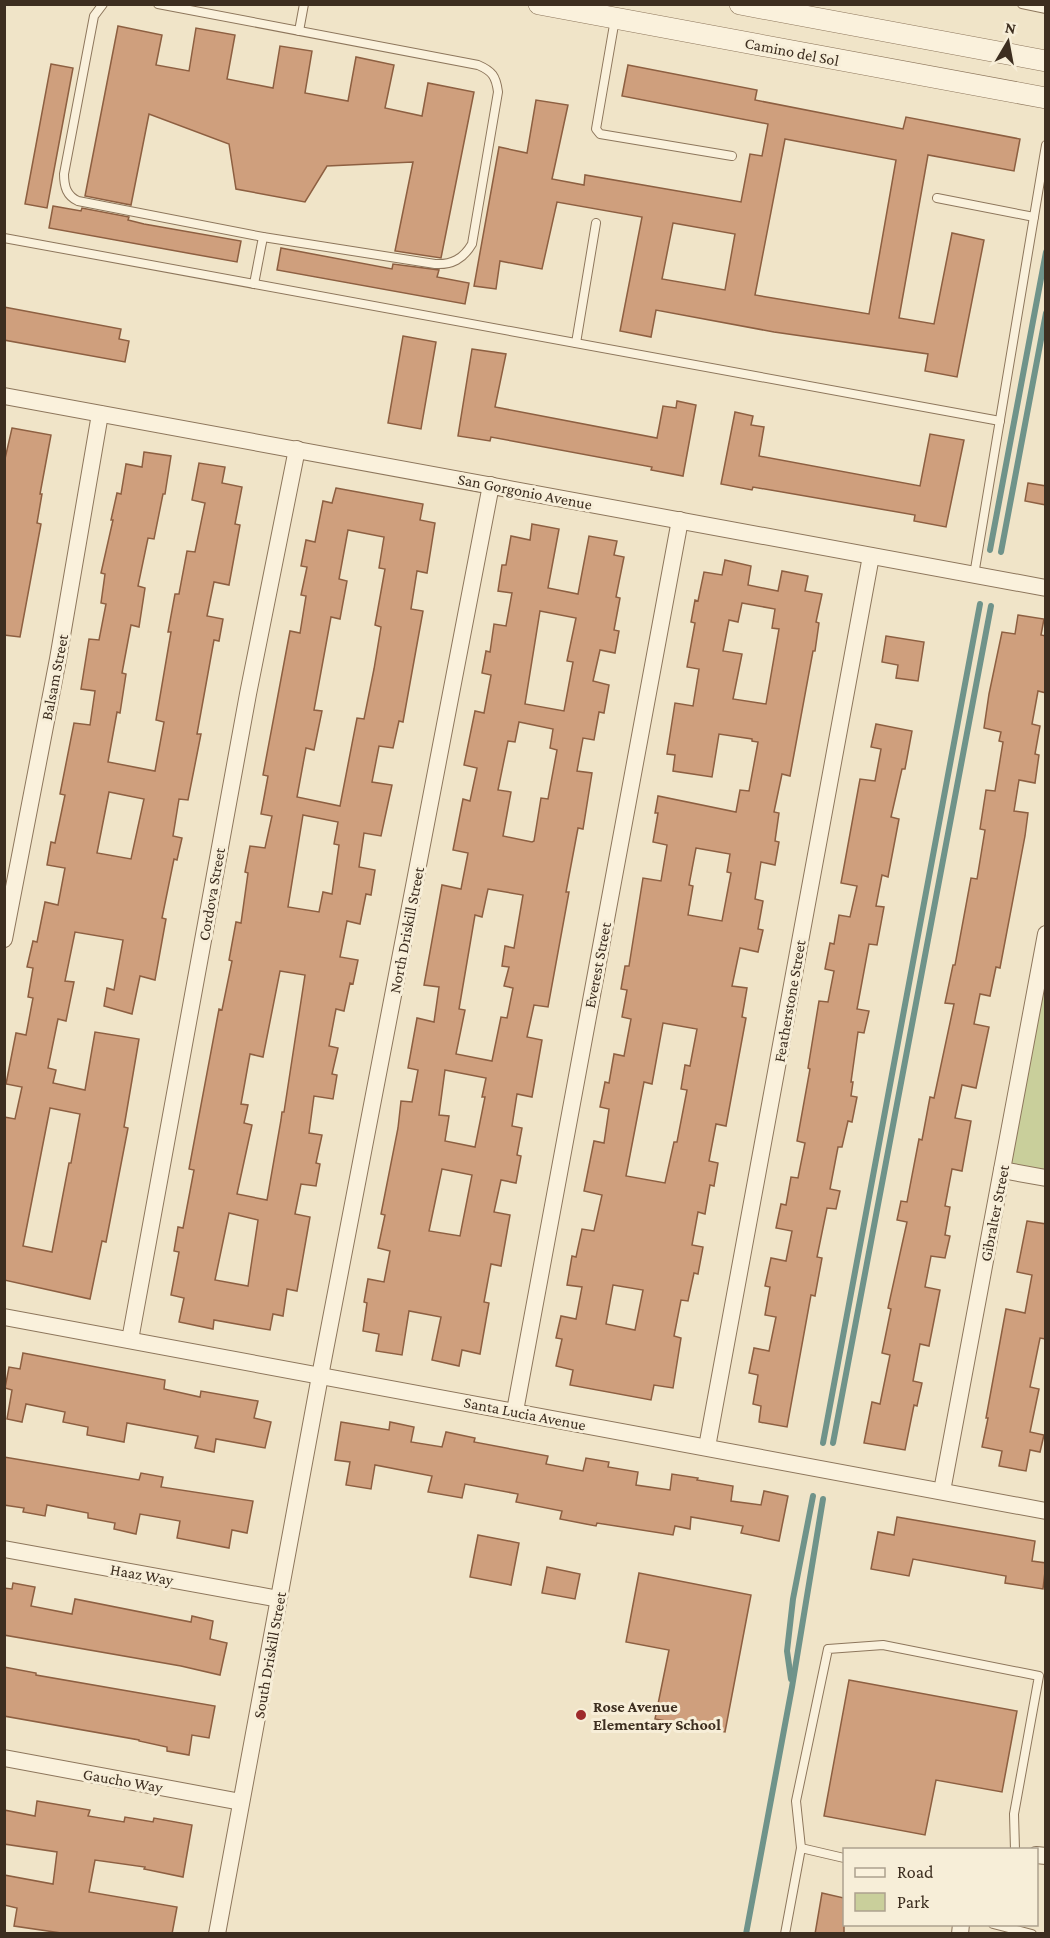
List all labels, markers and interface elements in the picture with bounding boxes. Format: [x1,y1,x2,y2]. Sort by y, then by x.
north arrow [978,12,1038,72]
text: N [1004,18,1017,37]
street label: Camino del Sol [743,34,840,69]
street label: San Gorgonio Avenue [456,470,593,514]
street label: Balsam Street [38,632,71,722]
street label: Cordova Street [195,846,228,942]
street label: North Driskill Street [386,865,427,995]
street label: Everest Street [581,920,614,1009]
street label: Featherstone Street [770,938,809,1064]
street label: Gibralter Street [977,1163,1012,1263]
street label: Santa Lucia Avenue [463,1393,587,1434]
street label: Haaz Way [109,1561,175,1589]
street label: South Driskill Street [250,1590,289,1720]
place label: Rose Avenue Elementary School [593,1698,721,1733]
marker: Rose Avenue Elementary School [574,1708,588,1722]
street label: Gaucho Way [81,1765,165,1797]
legend [843,1848,1038,1926]
text: Road [897,1862,934,1882]
text: Park [897,1892,929,1912]

